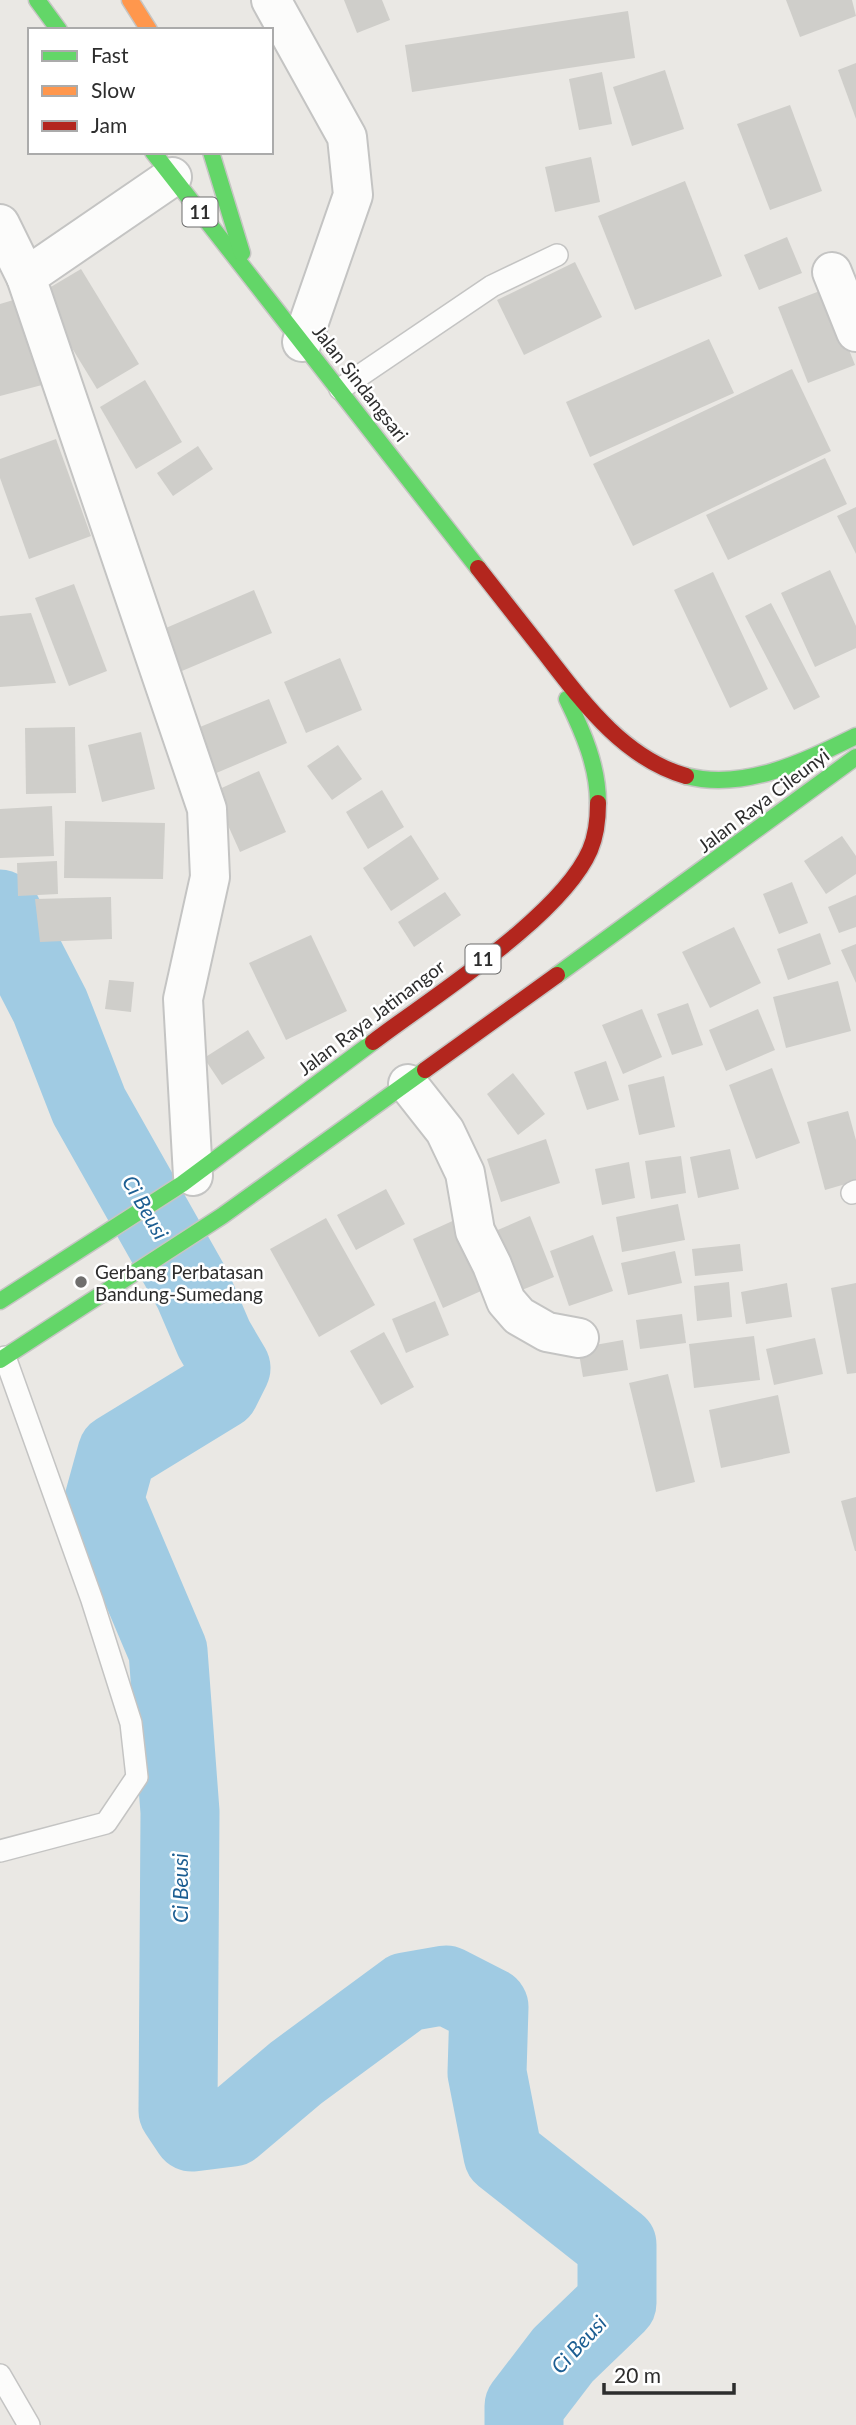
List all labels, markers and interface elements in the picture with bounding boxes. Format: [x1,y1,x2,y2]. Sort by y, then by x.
legend [28,28,273,154]
text: Fast [91,42,129,67]
text: Slow [91,77,136,102]
text: Jam [91,112,127,137]
road number: 11 [182,197,218,226]
street label: Jalan Sindangsari [308,320,414,446]
street label: Jalan Raya Cileunyi [693,743,833,857]
road number: 11 [466,944,500,974]
street label: Jalan Raya Jatinangor [293,954,449,1080]
water label: Ci Beusi [118,1171,174,1244]
place label: Gerbang Perbatasan Bandung-Sumedang [95,1260,263,1305]
marker: Gerbang Perbatasan Bandung-Sumedang [73,1274,89,1290]
water label: Ci Beusi [167,1853,192,1923]
water label: Ci Beusi [545,2310,611,2378]
scale bar [604,2352,734,2396]
text: 20 m [614,2362,661,2387]

